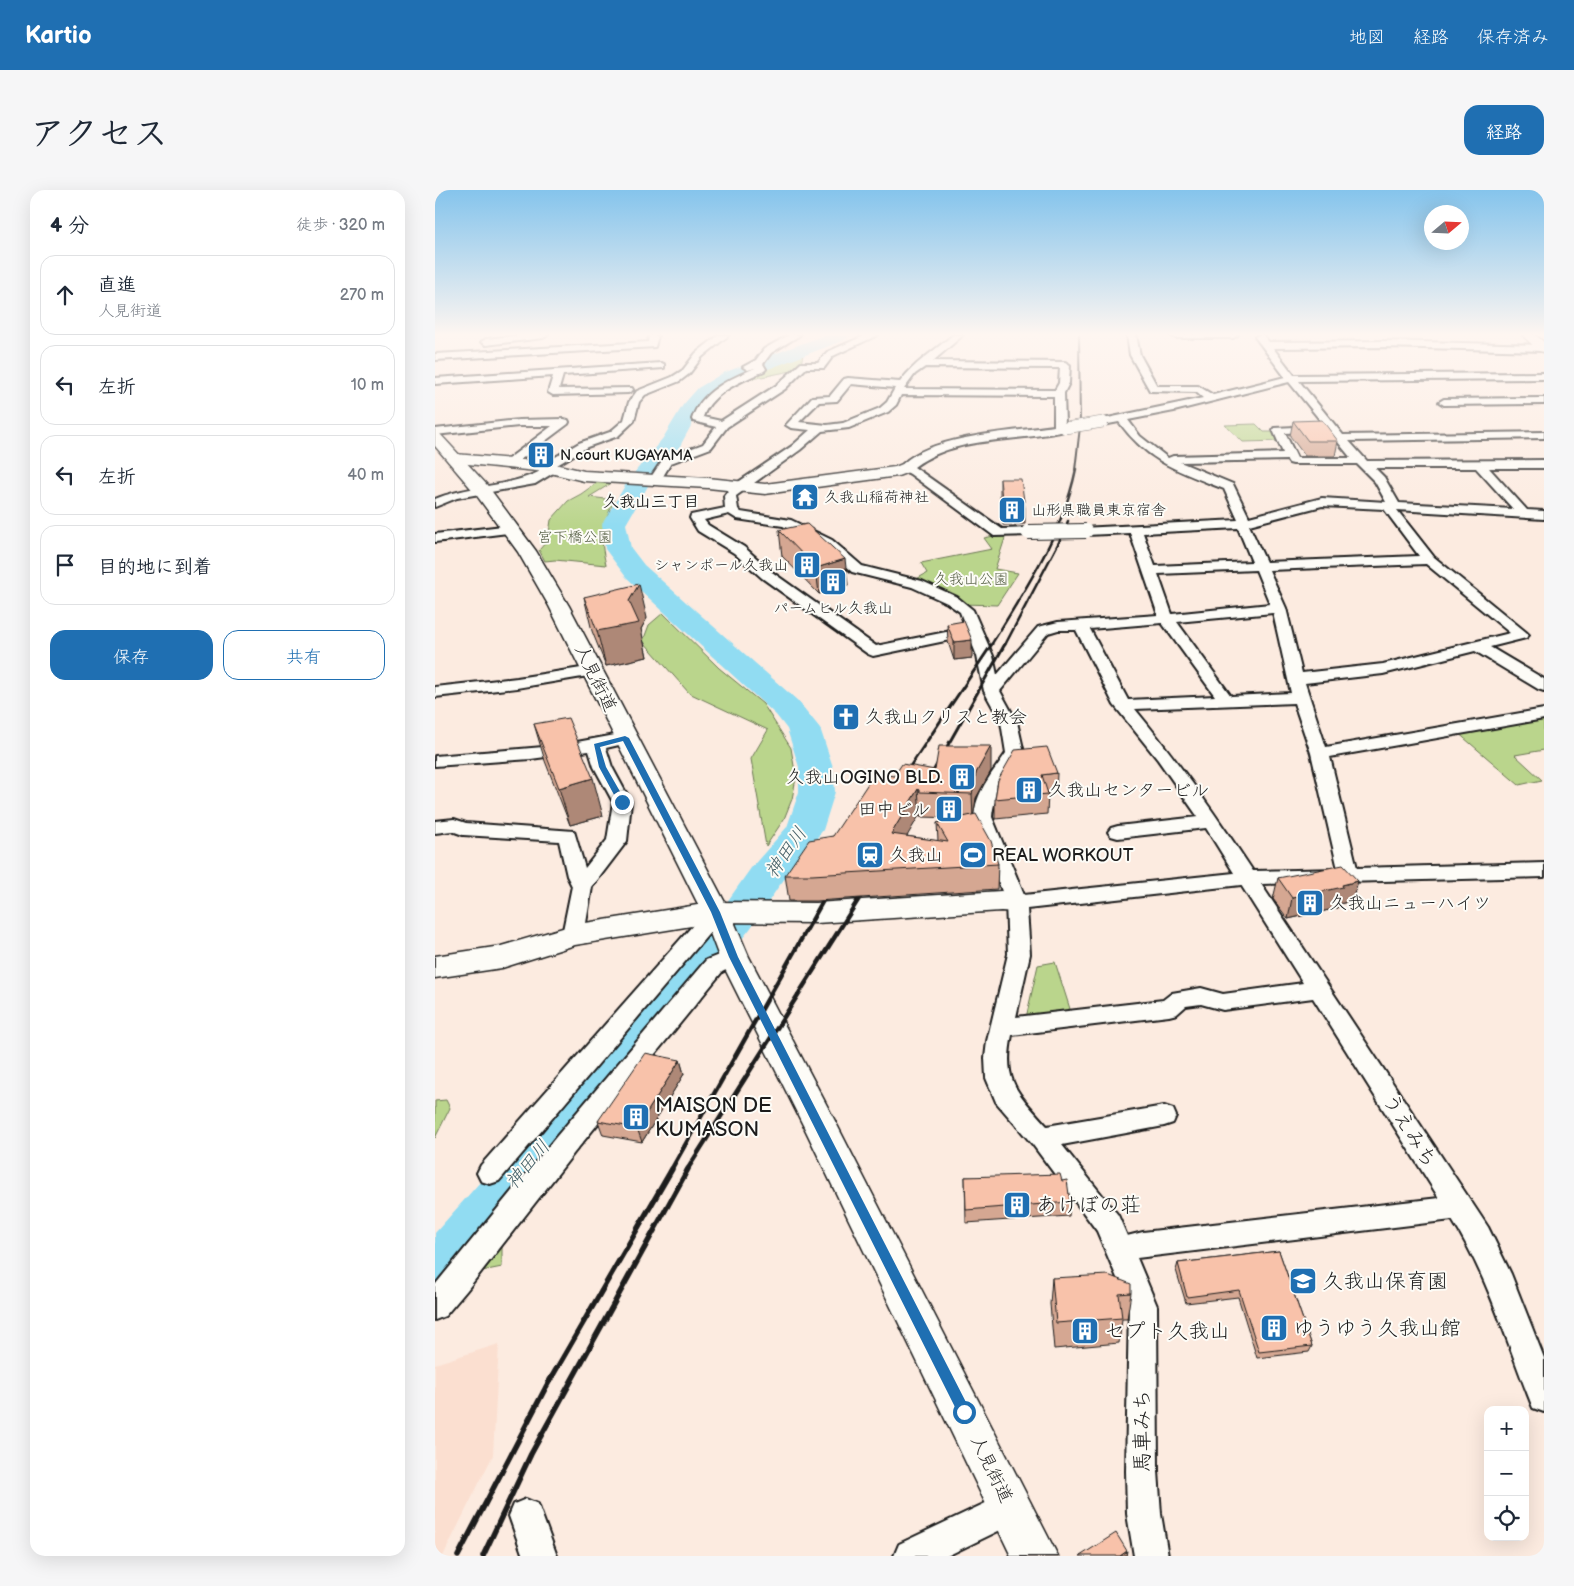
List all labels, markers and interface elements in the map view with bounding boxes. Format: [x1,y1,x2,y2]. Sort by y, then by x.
text: Kartio [25,21,92,50]
text: 地図 [1349,27,1385,48]
text: 経路 [1413,27,1449,48]
text: 保存済み [1477,27,1549,48]
button: 経路 [1464,105,1544,155]
text: アクセス [30,113,168,156]
north arrow [1424,205,1469,250]
text: 4 分 [50,213,89,238]
text: 徒歩 · 320 m [296,216,385,235]
text: 直進 [98,274,136,297]
icon: ahead [51,281,79,309]
text: 270 m [340,286,384,305]
text: 人見街道 [98,302,162,321]
icon: left [51,371,79,399]
text: 左折 [98,376,136,399]
text: 10 m [351,376,384,395]
building icon: N court KUGAYAMA [526,440,556,470]
place label: N court KUGAYAMA [560,446,693,465]
icon: left [51,461,79,489]
text: 左折 [98,466,136,489]
text: 40 m [347,466,384,485]
temple icon: 久我山稲荷神社 [790,482,820,512]
place label: 久我山稲荷神社 [824,488,929,507]
district label: 久我山三丁目 [603,493,699,512]
building icon: 山形県職員東京宿舎 [997,495,1027,525]
place label: 山形県職員東京宿舎 [1031,501,1166,520]
park label: 宮下橋公園 [537,528,613,547]
building icon: シャンポール久我山 [792,550,822,580]
icon: arrive [51,551,79,579]
text: 目的地に到着 [98,556,212,579]
place label: シャンポール久我山 [654,556,788,575]
building icon: パームヒル久我山 [818,567,848,597]
park label: 久我山公園 [933,570,1009,589]
place label: パームヒル久我山 [773,599,893,618]
button: 保存 [50,630,213,680]
button: 共有 [223,630,385,680]
street label: 人見街道 [570,641,621,715]
church icon: 久我山クリスと教会 [831,702,861,732]
place label: 久我山クリスと教会 [865,707,1027,728]
building icon: 久我山OGINO BLD. [947,762,977,792]
place label: 久我山OGINO BLD. [786,767,943,788]
building icon: 久我山センタービル [1014,775,1044,805]
place label: 久我山センタービル [1048,780,1209,801]
route end [611,791,634,814]
building icon: 田中ビル [934,794,964,824]
place label: 田中ビル [858,799,930,820]
water label: 神田川 [760,823,812,883]
station icon: 久我山 [855,840,885,870]
sports icon: REAL WORKOUT [958,840,988,870]
place label: 久我山 [889,845,943,866]
place label: REAL WORKOUT [992,845,1134,866]
building icon: 久我山ニューハイツ [1295,888,1325,918]
place label: 久我山ニューハイツ [1329,893,1491,914]
street label: うえみち [1377,1088,1442,1172]
place label: MAISON DE KUMASON [655,1093,772,1142]
building icon: MAISON DE KUMASON [621,1102,651,1132]
water label: 神田川 [501,1136,555,1194]
building icon: あけぼの荘 [1002,1190,1032,1220]
place label: あけぼの荘 [1036,1193,1141,1218]
school or university icon: 久我山保育園 [1288,1266,1318,1296]
place label: 久我山保育園 [1322,1269,1448,1294]
building icon: ゆうゆう久我山館 [1259,1313,1289,1343]
building icon: セプト久我山 [1070,1316,1100,1346]
place label: ゆうゆう久我山館 [1293,1316,1461,1341]
place label: セプト久我山 [1104,1319,1230,1344]
street label: 馬車みち [1130,1389,1155,1473]
route start [953,1401,976,1424]
map controls [1484,1406,1529,1541]
button: + [1484,1406,1529,1451]
street label: 人見街道 [966,1432,1017,1506]
button: − [1484,1451,1529,1496]
button: locate [1484,1496,1529,1541]

